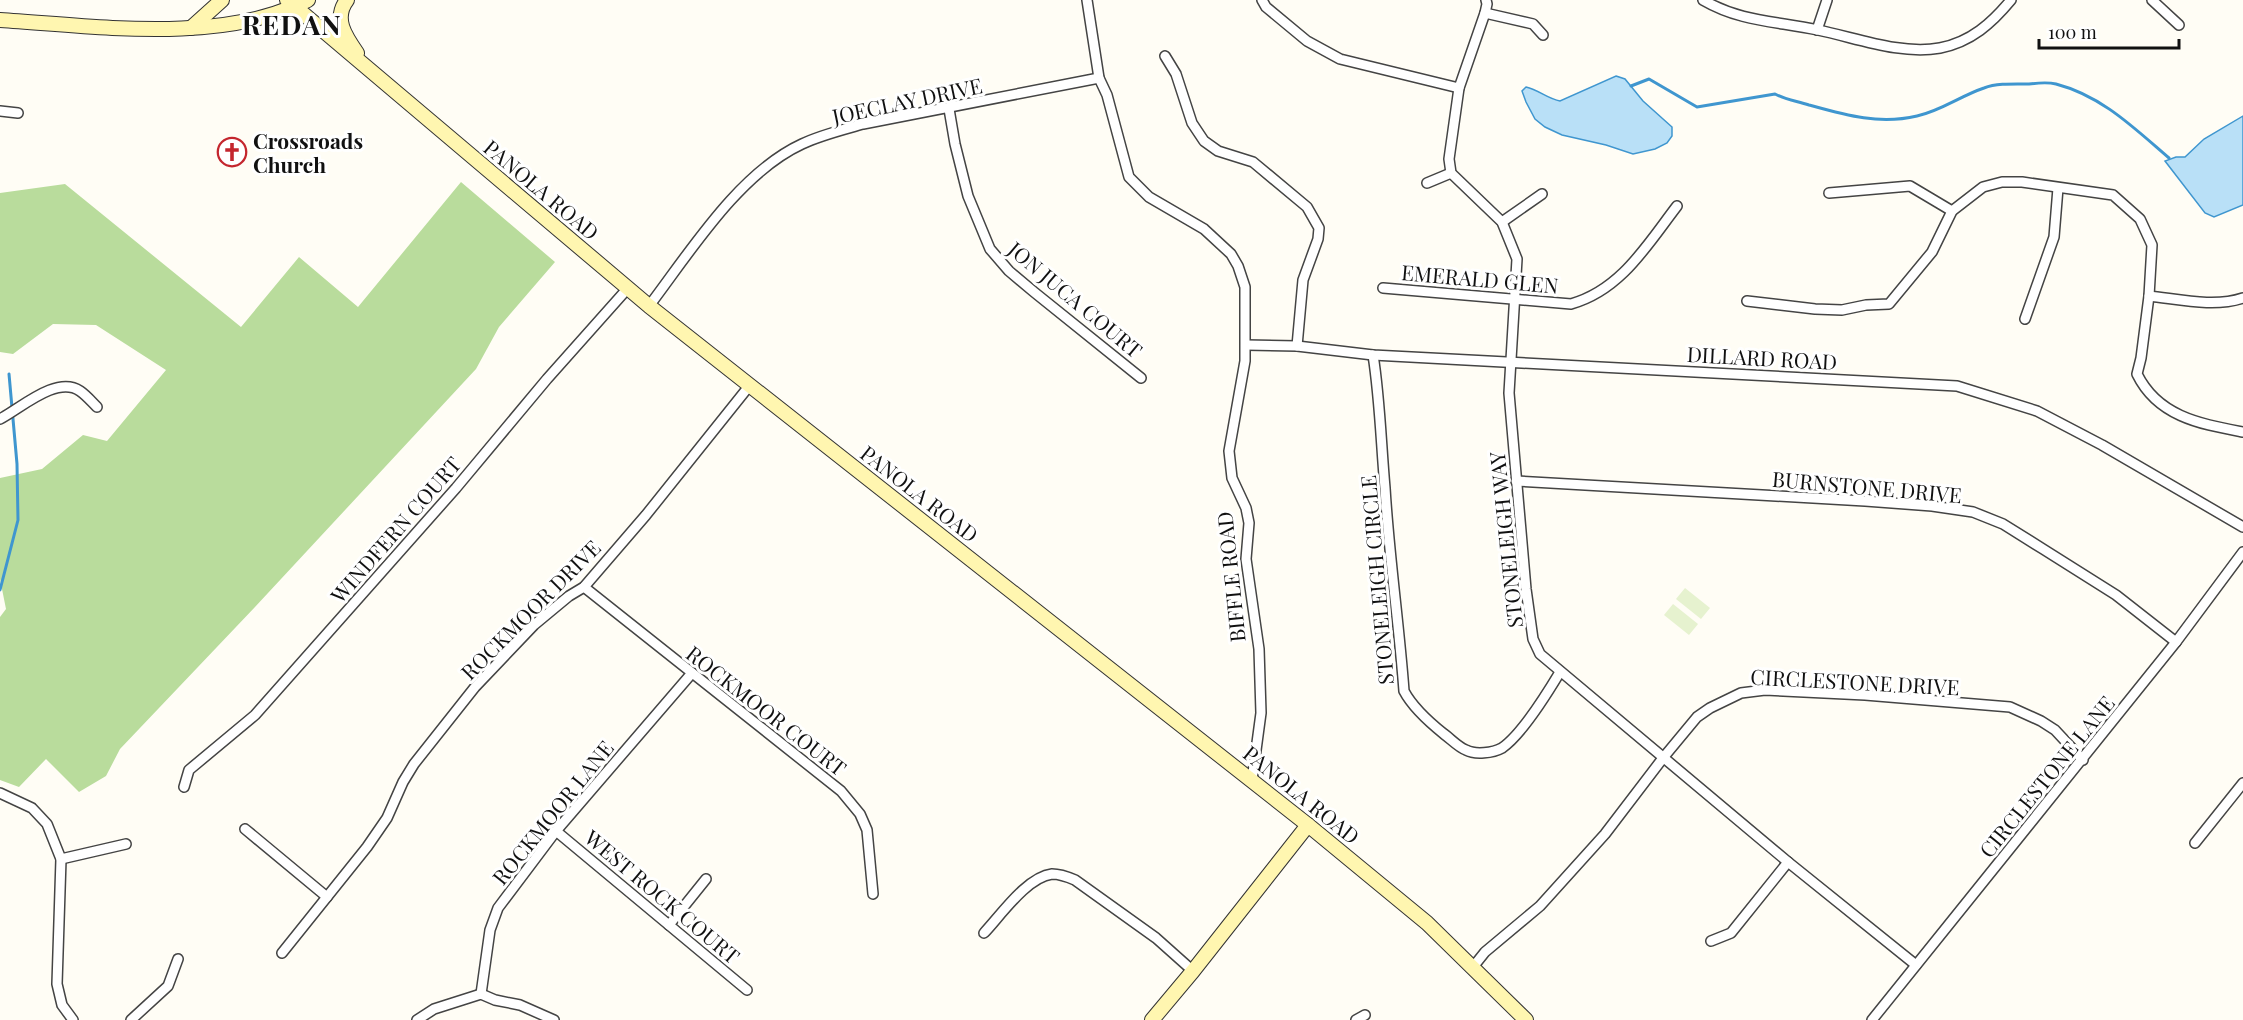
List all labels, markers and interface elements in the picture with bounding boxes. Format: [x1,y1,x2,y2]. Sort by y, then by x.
district label: REDAN [242,6,342,42]
scale bar [2039,12,2178,50]
text: 100 m [2048,20,2097,44]
street label: JOECLAY DRIVE [829,70,985,130]
place label: Crossroads Church [253,126,363,178]
street label: PANOLA ROAD [479,133,605,245]
church icon: Crossroads Church [216,136,248,168]
street label: JON JUCA COURT [1002,234,1149,363]
street label: EMERALD GLEN [1400,257,1560,299]
street label: DILLARD ROAD [1686,339,1838,375]
street label: PANOLA ROAD [855,438,985,548]
street label: WINDFERN COURT [323,450,466,609]
street label: STONELEIGH WAY [1482,450,1528,630]
street label: BURNSTONE DRIVE [1771,464,1963,508]
street label: STONELEIGH CIRCLE [1353,474,1399,686]
street label: BIFFLE ROAD [1209,510,1251,644]
street label: ROCKMOOR DRIVE [454,533,606,685]
street label: ROCKMOOR COURT [681,639,853,781]
street label: CIRCLESTONE DRIVE [1750,662,1960,700]
street label: CIRCLESTONE LANE [1972,689,2120,863]
street label: ROCKMOOR LANE [485,734,619,890]
street label: PANOLA ROAD [1238,738,1366,850]
street label: WEST ROCK COURT [579,822,746,969]

